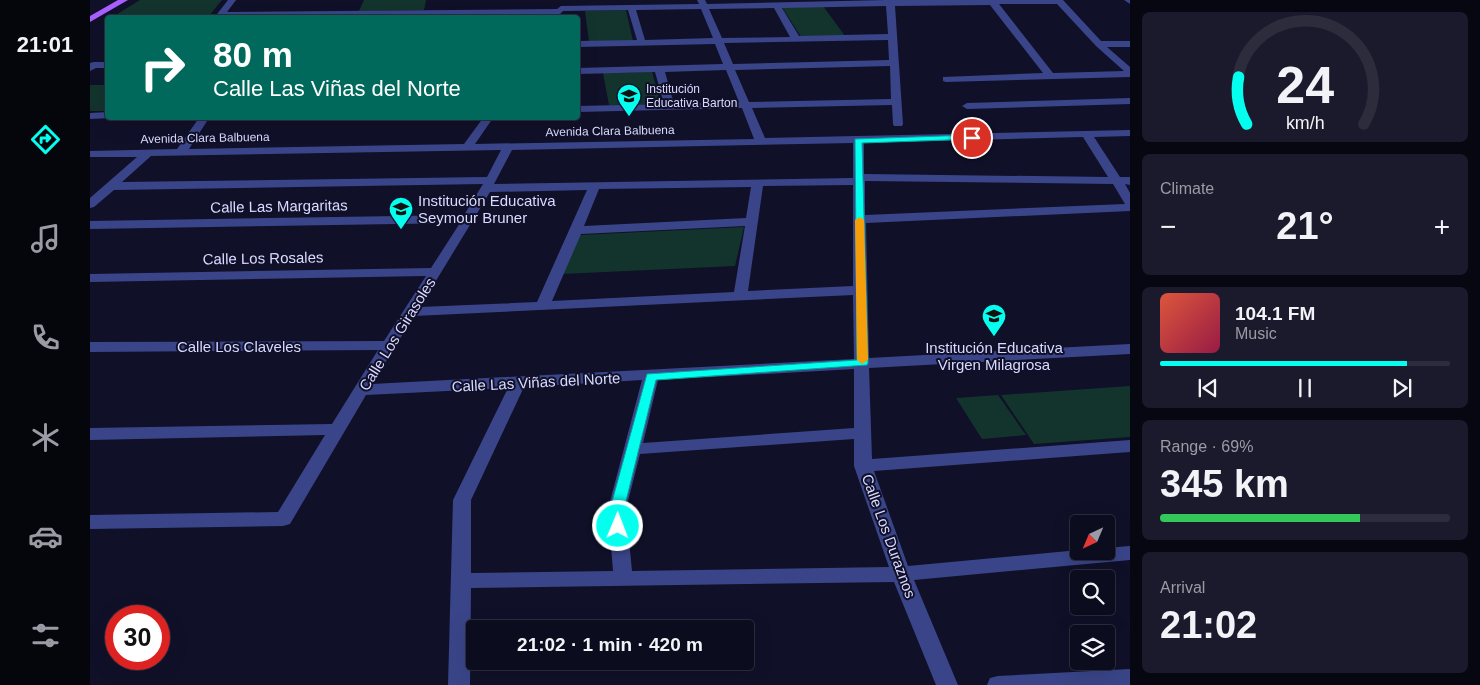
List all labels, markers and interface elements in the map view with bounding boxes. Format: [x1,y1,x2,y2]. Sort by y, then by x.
text: 21:01 [17,32,73,57]
icon: right [130,35,195,100]
text: 80 m [213,35,293,74]
text: 24 [1276,56,1334,114]
text: Calle Las Viñas del Norte [213,76,461,101]
place label: Institución Educativa Barton [646,82,737,110]
school or university icon: Institución Educativa Barton [616,83,642,117]
text: km/h [1286,113,1324,133]
pin [951,117,993,159]
icon: directions [28,122,63,157]
street label: Avenida Clara Balbuena [545,123,675,139]
icon: arrive [958,124,986,152]
street label: Avenida Clara Balbuena [140,130,270,146]
text: Climate [1160,180,1214,197]
place label: Institución Educativa Seymour Bruner [418,192,556,226]
street label: Calle Las Margaritas [210,196,348,216]
school or university icon: Institución Educativa Seymour Bruner [388,196,414,230]
text: 21° [1276,205,1334,247]
text: − [1160,211,1176,242]
text: + [1434,211,1450,242]
icon: music [28,221,63,256]
street label: Calle Los Rosales [202,248,324,268]
street label: Calle Los Girasoles [355,274,439,394]
school or university icon: Institución Educativa Virgen Milagrosa [981,303,1007,337]
text: 104.1 FM [1235,303,1315,324]
icon: phone [28,320,63,355]
text: Music [1235,325,1277,342]
street label: Calle Los Claveles [177,338,301,355]
place label: Institución Educativa Virgen Milagrosa [925,339,1063,373]
street label: Calle Las Viñas del Norte [451,369,621,395]
icon: previous [1194,374,1222,402]
icon: pause [1291,374,1319,402]
icon: next [1388,374,1416,402]
icon: climate [28,420,63,455]
text: Range · 69% [1160,438,1253,455]
text: 345 km [1160,463,1289,505]
street label: Calle Los Duraznos [859,472,919,600]
position arrow [591,499,643,551]
north arrow [1070,515,1115,560]
map controls [1070,515,1115,670]
icon: car [28,519,63,554]
button: search [1070,570,1115,615]
text: Arrival [1160,579,1205,596]
text: 21:02 [1160,604,1257,646]
speed limit sign: 30 [105,605,170,670]
icon: filters [28,618,63,653]
button: layers [1070,625,1115,670]
text: 21:02 · 1 min · 420 m [517,634,703,655]

